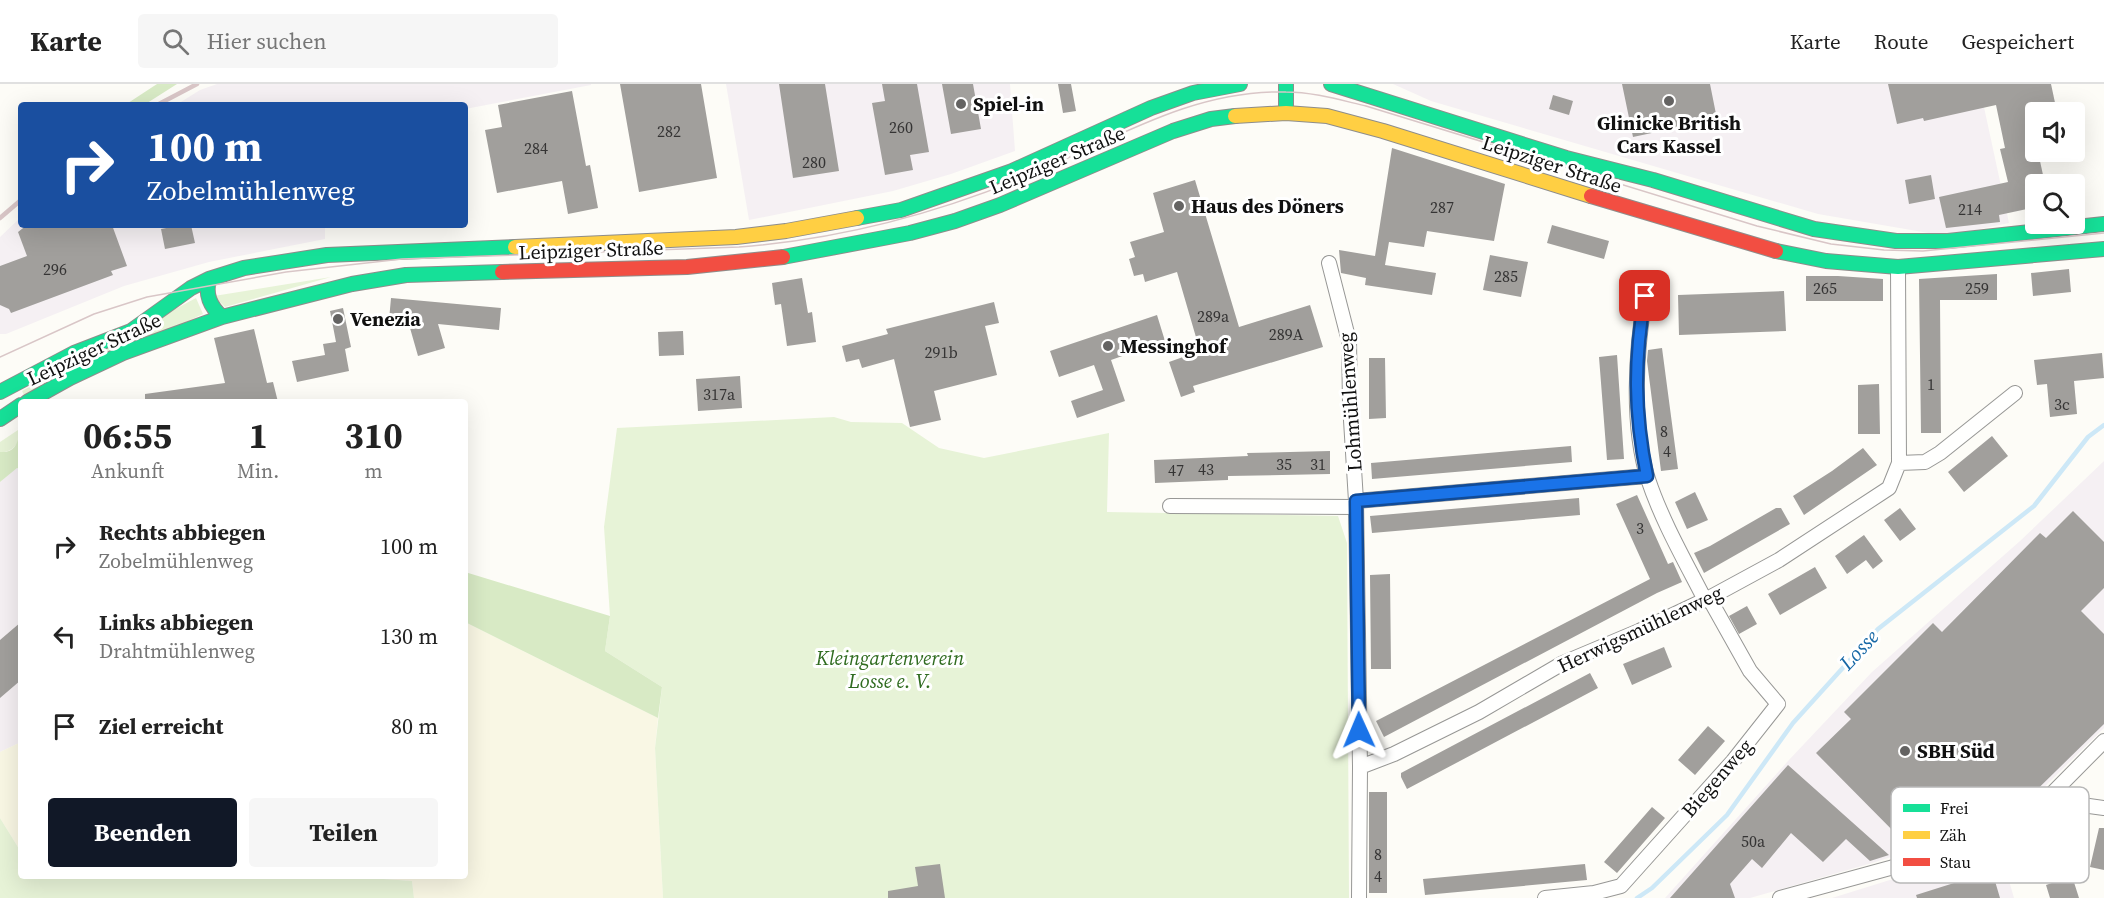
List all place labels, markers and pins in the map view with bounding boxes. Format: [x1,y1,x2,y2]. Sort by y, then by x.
place label: Spiel-in [973,90,1044,118]
marker: Glinicke British Cars Kassel [1662,94,1676,108]
marker: Spiel-in [954,97,968,111]
place label: Glinicke British Cars Kassel [1597,109,1741,160]
place label: Haus des Döners [1191,192,1344,220]
marker: Haus des Döners [1172,199,1186,213]
pin [1619,270,1670,321]
place label: Venezia [350,305,421,333]
marker: Venezia [331,312,345,326]
place label: Messinghof [1120,332,1229,360]
marker: Messinghof [1101,339,1115,353]
place label: SBH Süd [1917,737,1995,765]
marker: SBH Süd [1898,744,1912,758]

